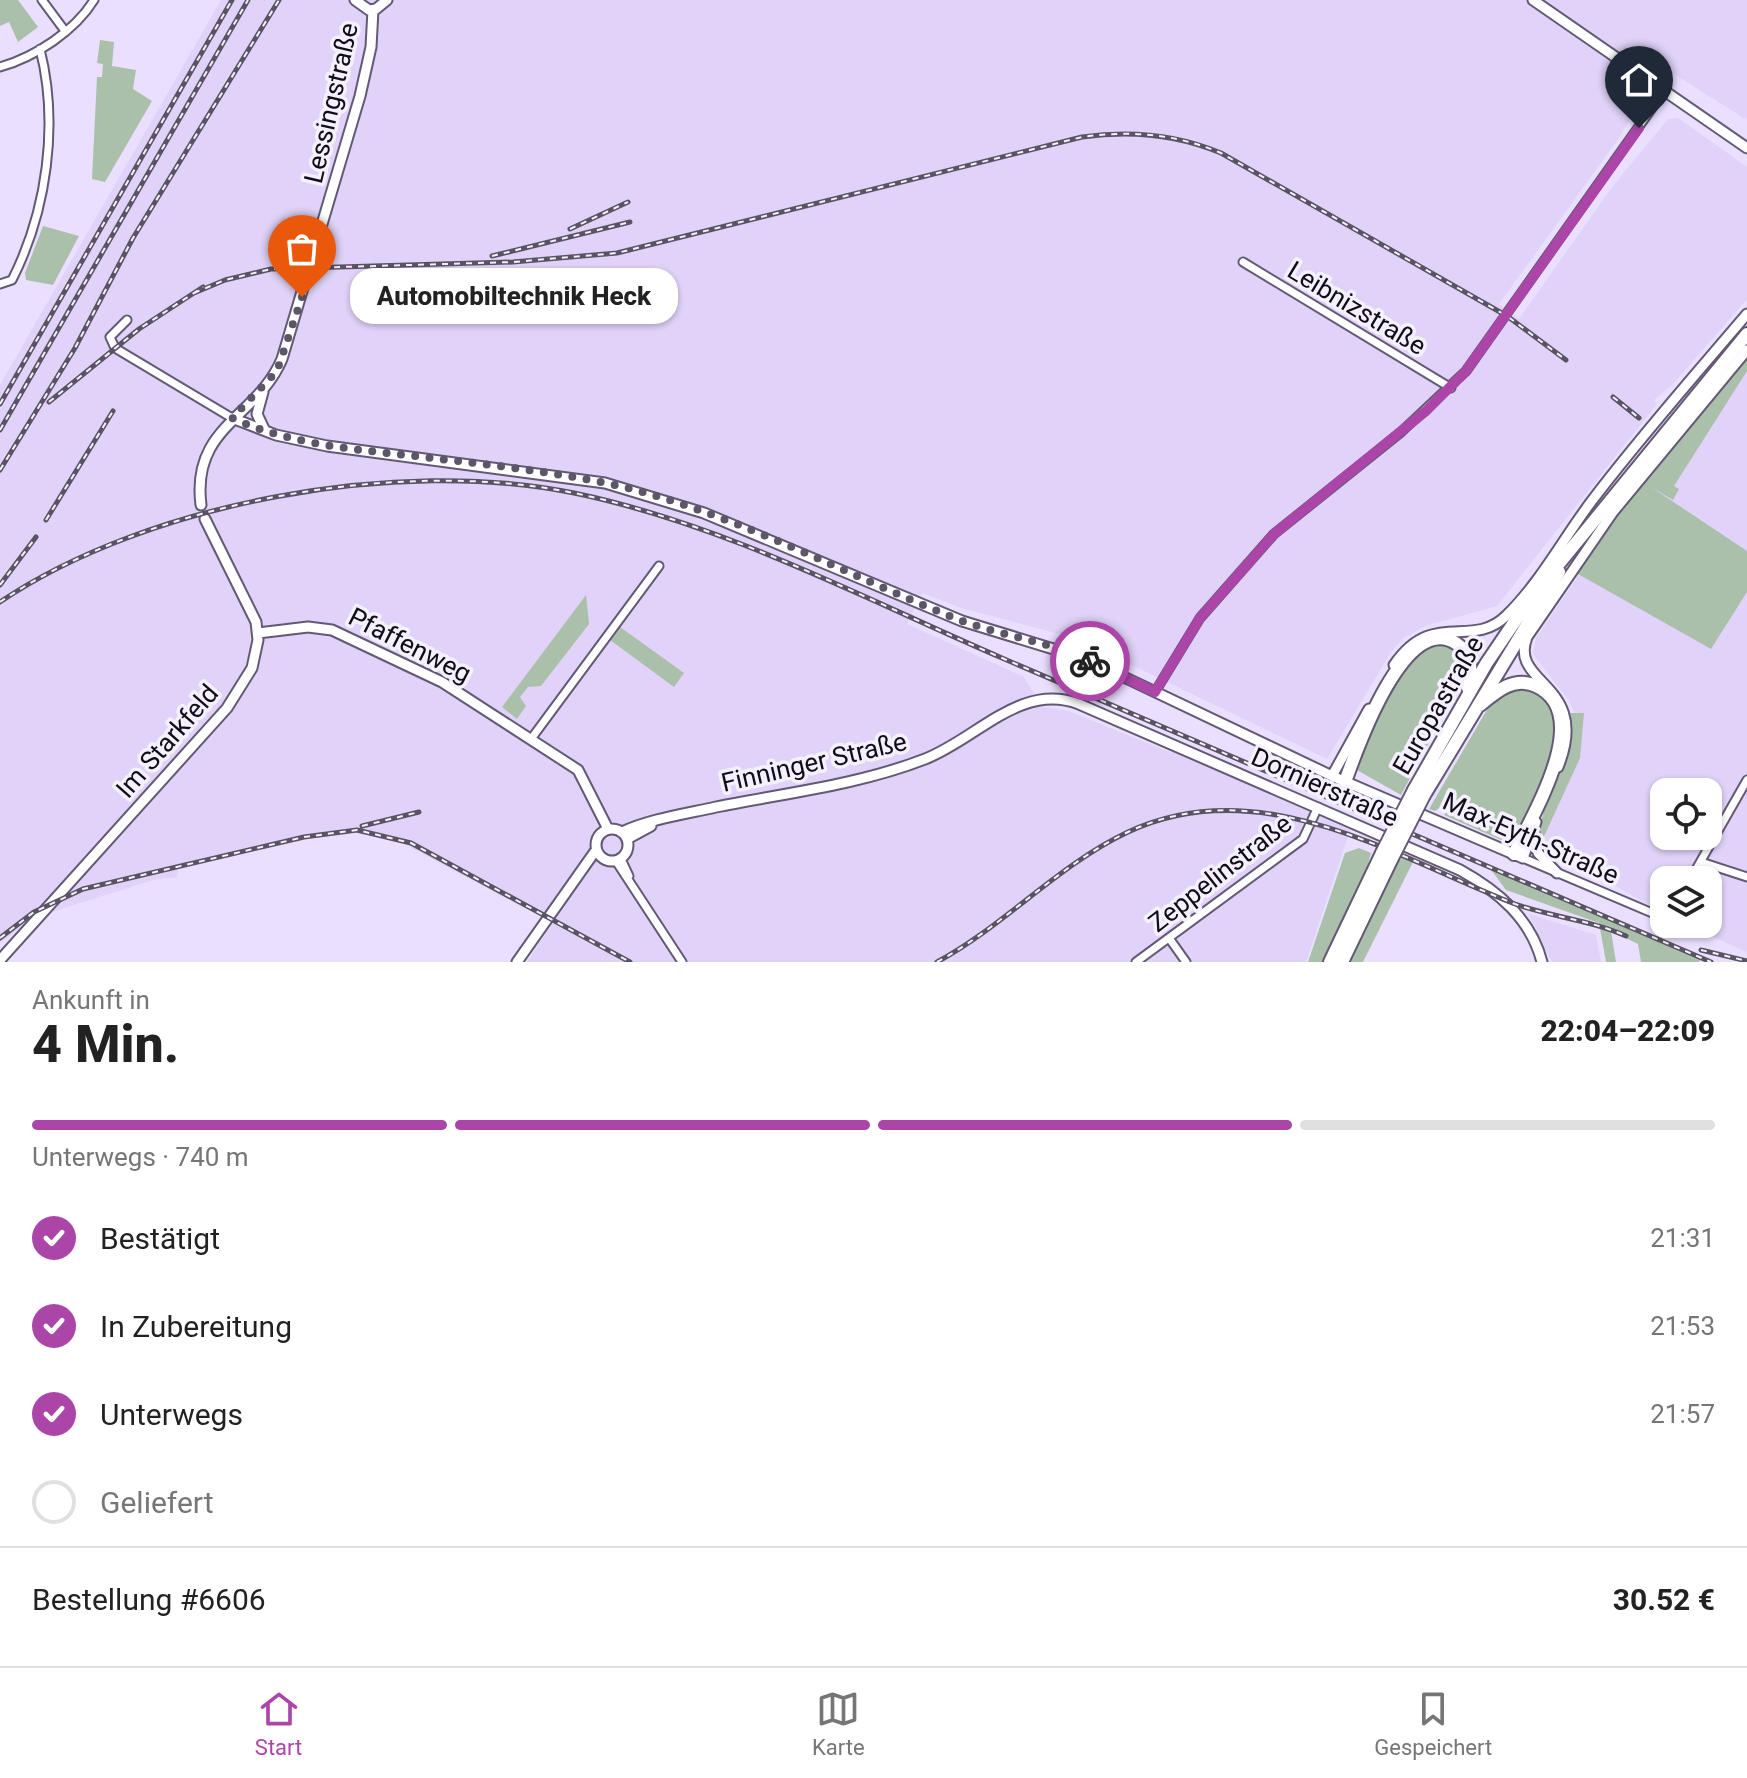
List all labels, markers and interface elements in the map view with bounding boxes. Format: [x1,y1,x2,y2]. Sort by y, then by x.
street label: Lessingstraße [298,20,364,186]
pin [1605,46,1673,128]
icon: home [1617,58,1661,102]
pin [268,215,336,297]
icon: bag [280,227,324,271]
street label: Leibnizstraße [1282,255,1432,361]
callout: Automobiltechnik Heck [350,269,678,325]
text: Automobiltechnik Heck [377,281,651,311]
street label: Pfaffenweg [344,601,476,689]
courier [1050,621,1130,701]
street label: Europastraße [1386,631,1490,779]
icon: bike [1068,639,1112,683]
street label: Im Starkfeld [110,678,224,804]
street label: Finninger Straße [718,726,910,798]
street label: Dornierstraße [1247,741,1403,833]
map controls [1650,778,1722,938]
button: locate [1650,778,1722,850]
street label: Max-Eyth-Straße [1438,786,1624,890]
street label: Zeppelinstraße [1143,808,1297,938]
button: layers [1650,866,1722,938]
text: Ankunft in [32,985,150,1015]
text: 22:04–22:09 [1540,1013,1715,1048]
text: 4 Min. [32,1014,179,1075]
text: Unterwegs · 740 m [32,1142,249,1172]
icon: check [32,1216,76,1260]
text: Bestätigt [100,1221,220,1256]
text: 21:31 [1650,1223,1715,1253]
icon: check [32,1304,76,1348]
text: In Zubereitung [100,1309,292,1344]
text: 21:53 [1650,1311,1715,1341]
icon: check [32,1392,76,1436]
text: Unterwegs [100,1397,243,1432]
text: 21:57 [1650,1399,1715,1429]
text: Geliefert [100,1485,214,1520]
text: Bestellung #6606 [32,1582,266,1617]
text: 30.52 € [1613,1582,1715,1617]
tab: Start [255,1687,302,1760]
tab: Karte [812,1687,865,1760]
tab: Gespeichert [1374,1687,1492,1760]

